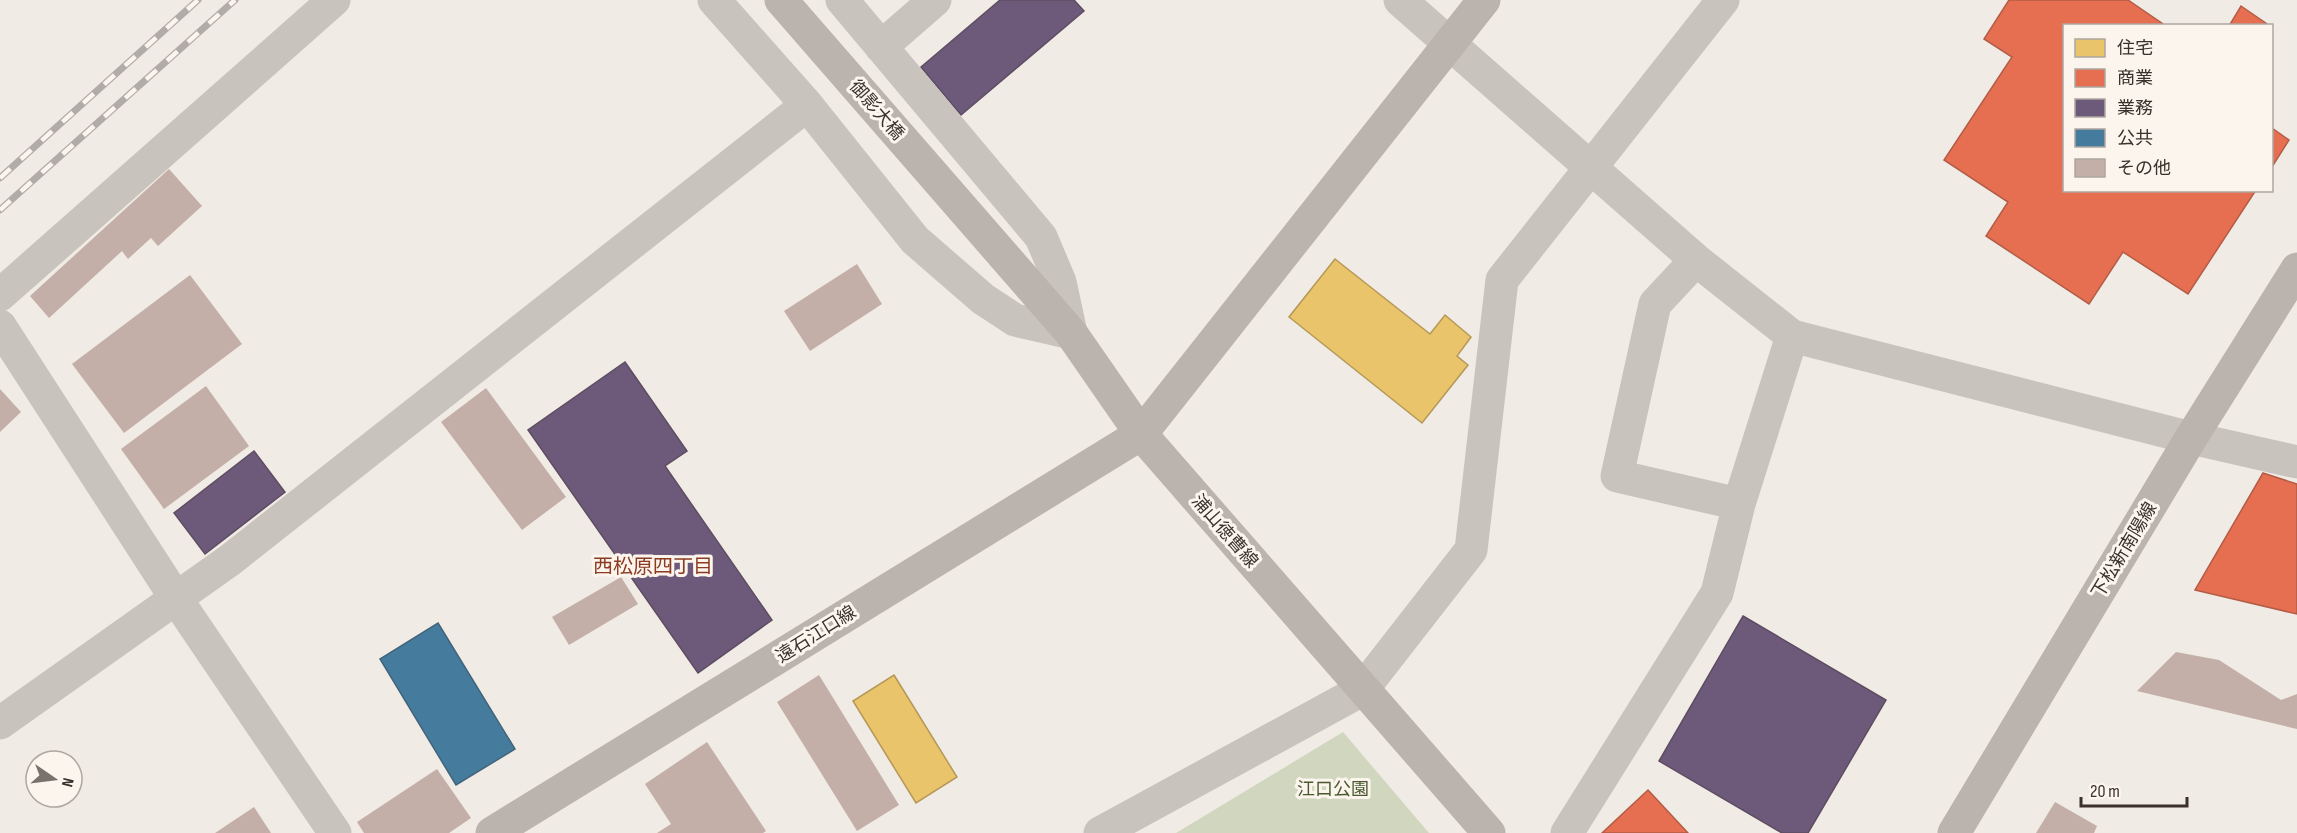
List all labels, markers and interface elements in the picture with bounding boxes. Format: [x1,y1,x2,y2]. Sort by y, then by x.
legend [2063,24,2273,192]
text: 住宅 [2117,38,2153,59]
text: 商業 [2117,68,2153,89]
street label: 御影大橋 [845,76,908,144]
text: 業務 [2117,98,2153,119]
text: 公共 [2117,128,2153,149]
text: その他 [2117,158,2171,179]
street label: 浦山徳曹線 [1187,490,1262,572]
street label: 下松新南陽線 [2088,499,2161,602]
district label: 西松原四丁目 [593,555,713,579]
street label: 遠石江口線 [773,602,860,667]
north arrow [24,749,84,809]
scale bar [2081,770,2188,808]
text: N [57,776,77,789]
park label: 江口公園 [1297,779,1369,800]
text: 20 m [2090,781,2120,802]

